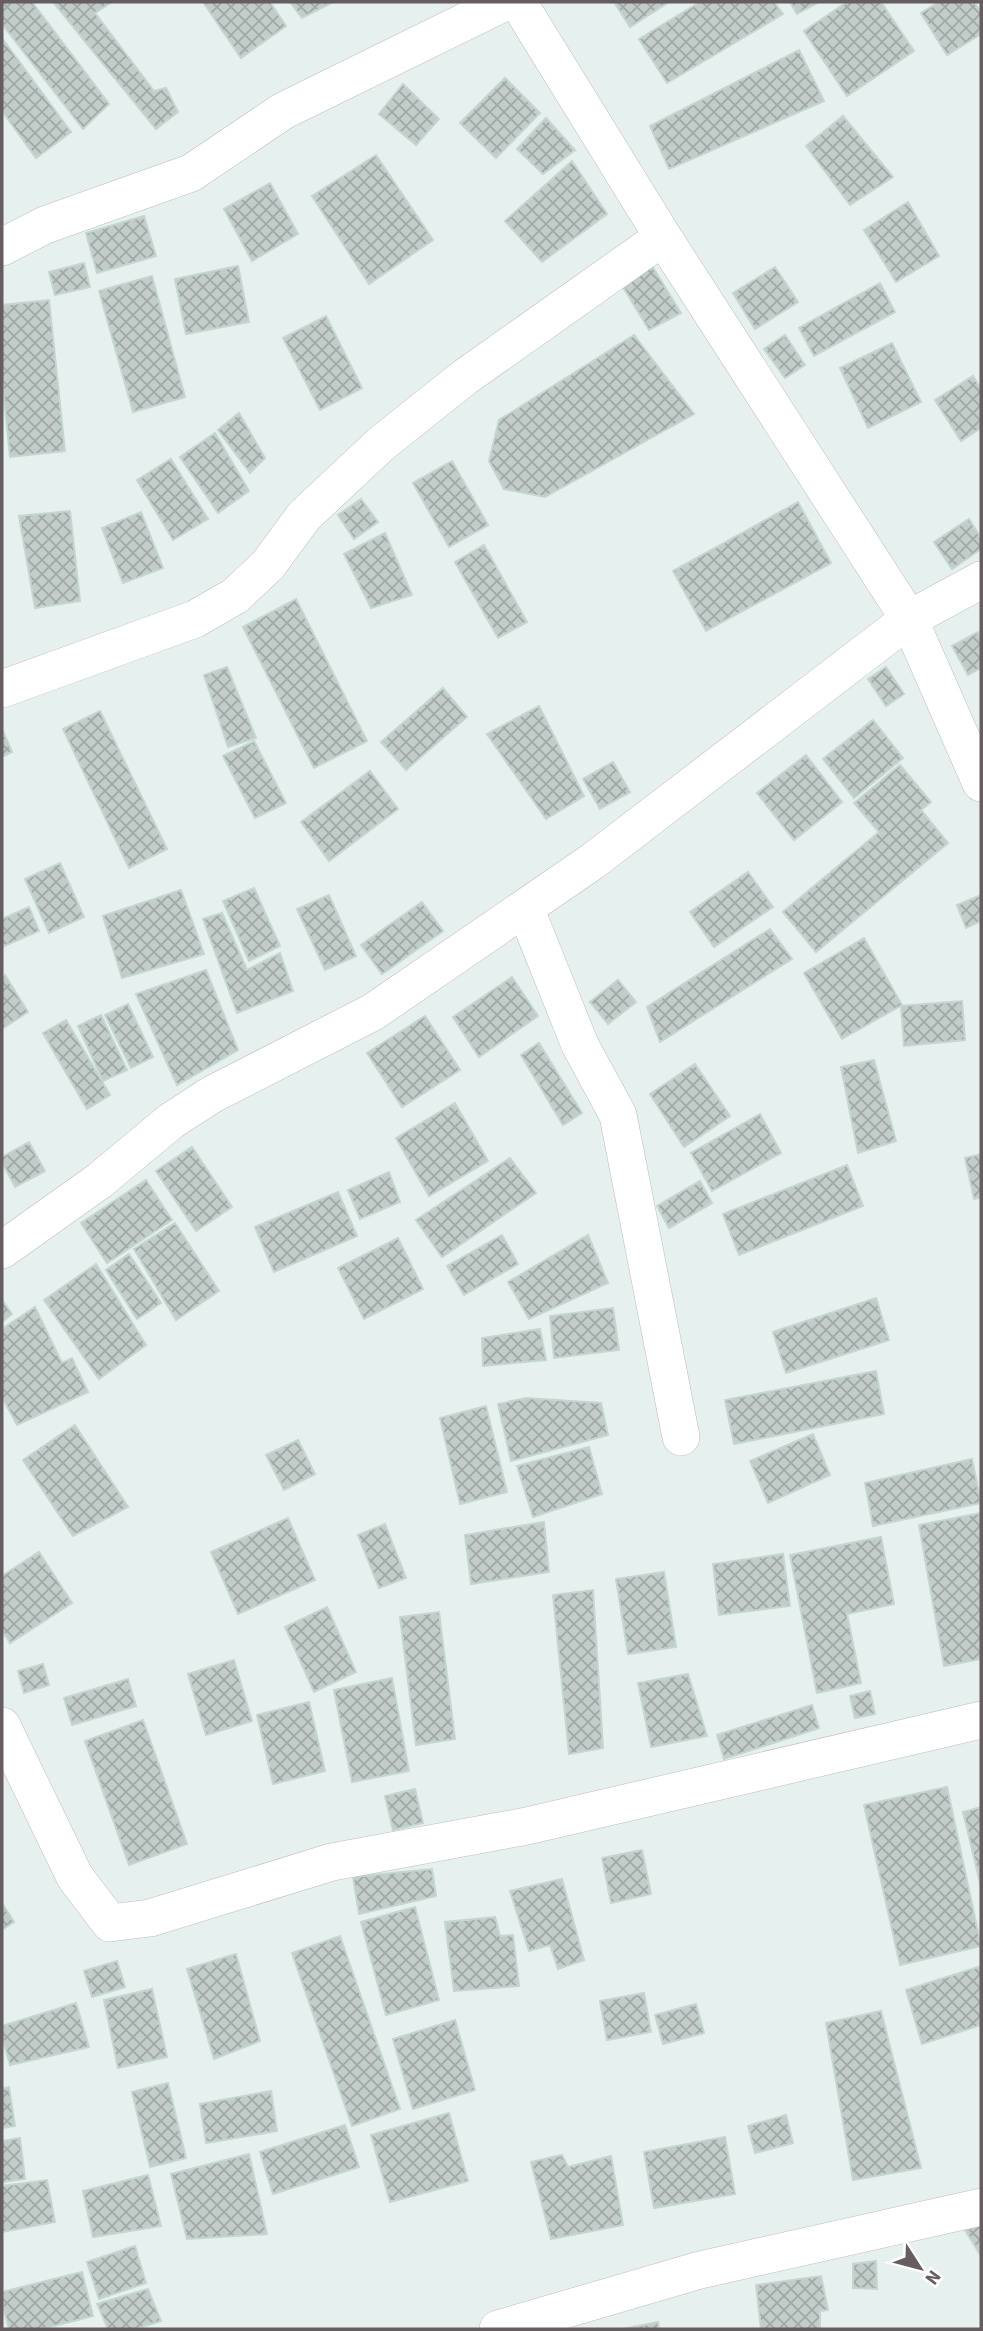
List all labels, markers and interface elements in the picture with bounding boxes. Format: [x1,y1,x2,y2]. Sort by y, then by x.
north arrow [885,2233,955,2303]
text: N [918,2264,947,2290]

